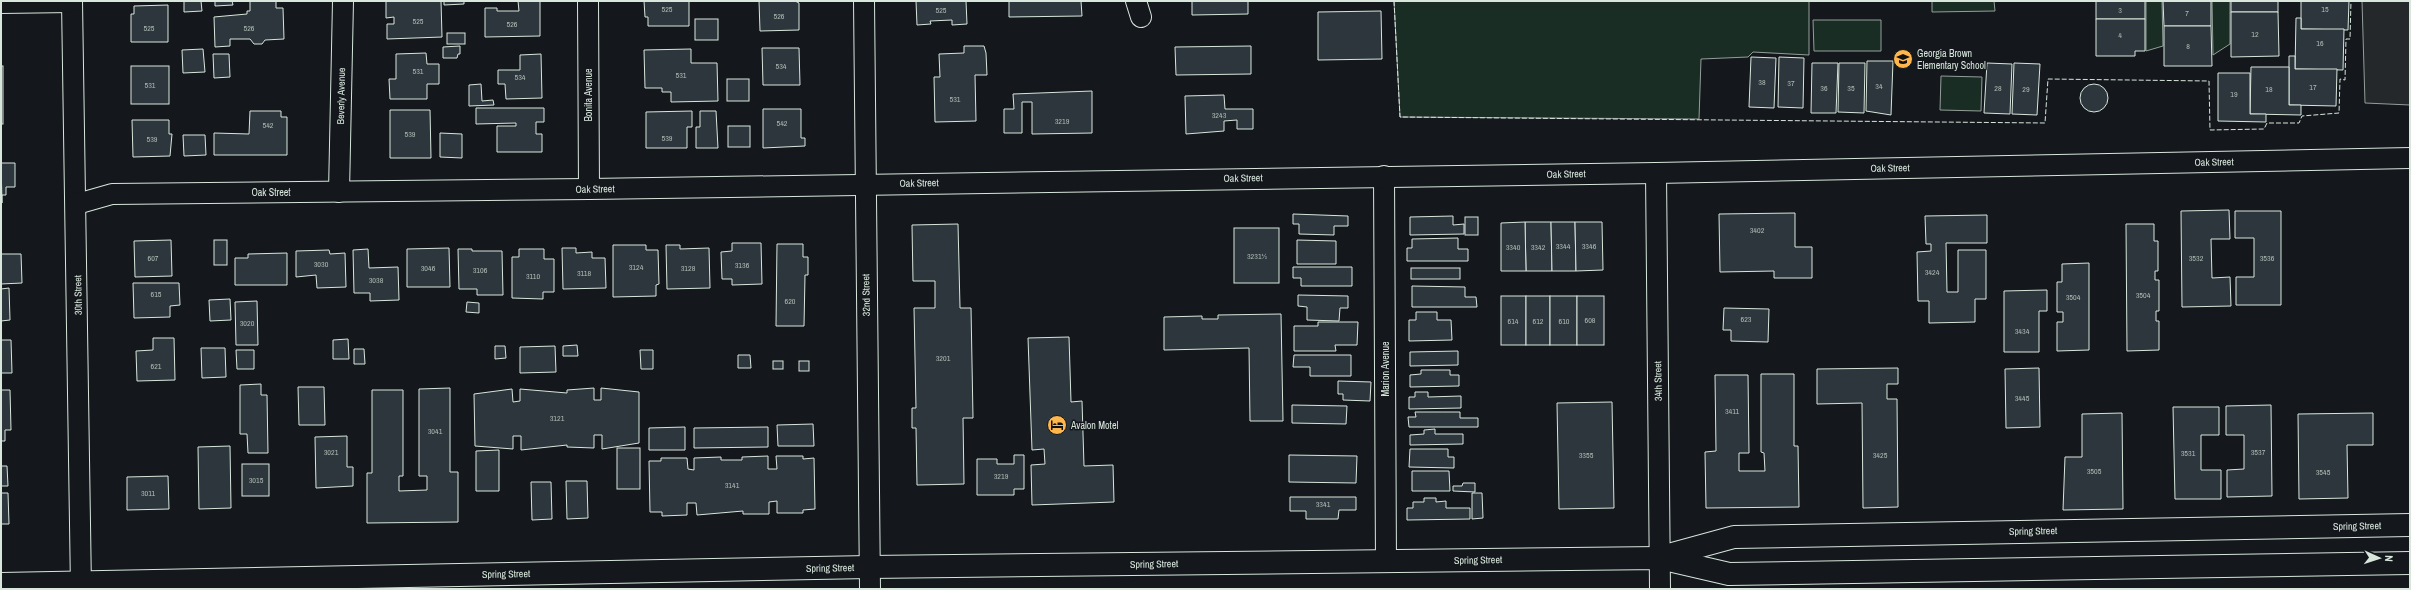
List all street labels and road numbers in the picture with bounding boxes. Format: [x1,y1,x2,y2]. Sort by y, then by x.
street label: Beverly Avenue [334,67,348,125]
street label: Bonita Avenue [582,68,595,122]
street label: Oak Street [2194,155,2234,169]
street label: Oak Street [1870,161,1910,175]
street label: Oak Street [1546,167,1586,181]
street label: Oak Street [1223,171,1263,185]
street label: Oak Street [899,176,939,190]
street label: Oak Street [575,182,615,196]
street label: Oak Street [251,186,291,199]
street label: 32nd Street [859,273,873,316]
street label: 30th Street [71,274,85,315]
street label: Marion Avenue [1379,341,1392,397]
street label: 34th Street [1651,360,1665,401]
street label: Spring Street [2333,519,2382,533]
street label: Spring Street [2009,524,2058,538]
street label: Spring Street [1454,553,1503,567]
street label: Spring Street [1130,557,1179,571]
street label: Spring Street [806,561,855,575]
street label: Spring Street [482,567,531,581]

